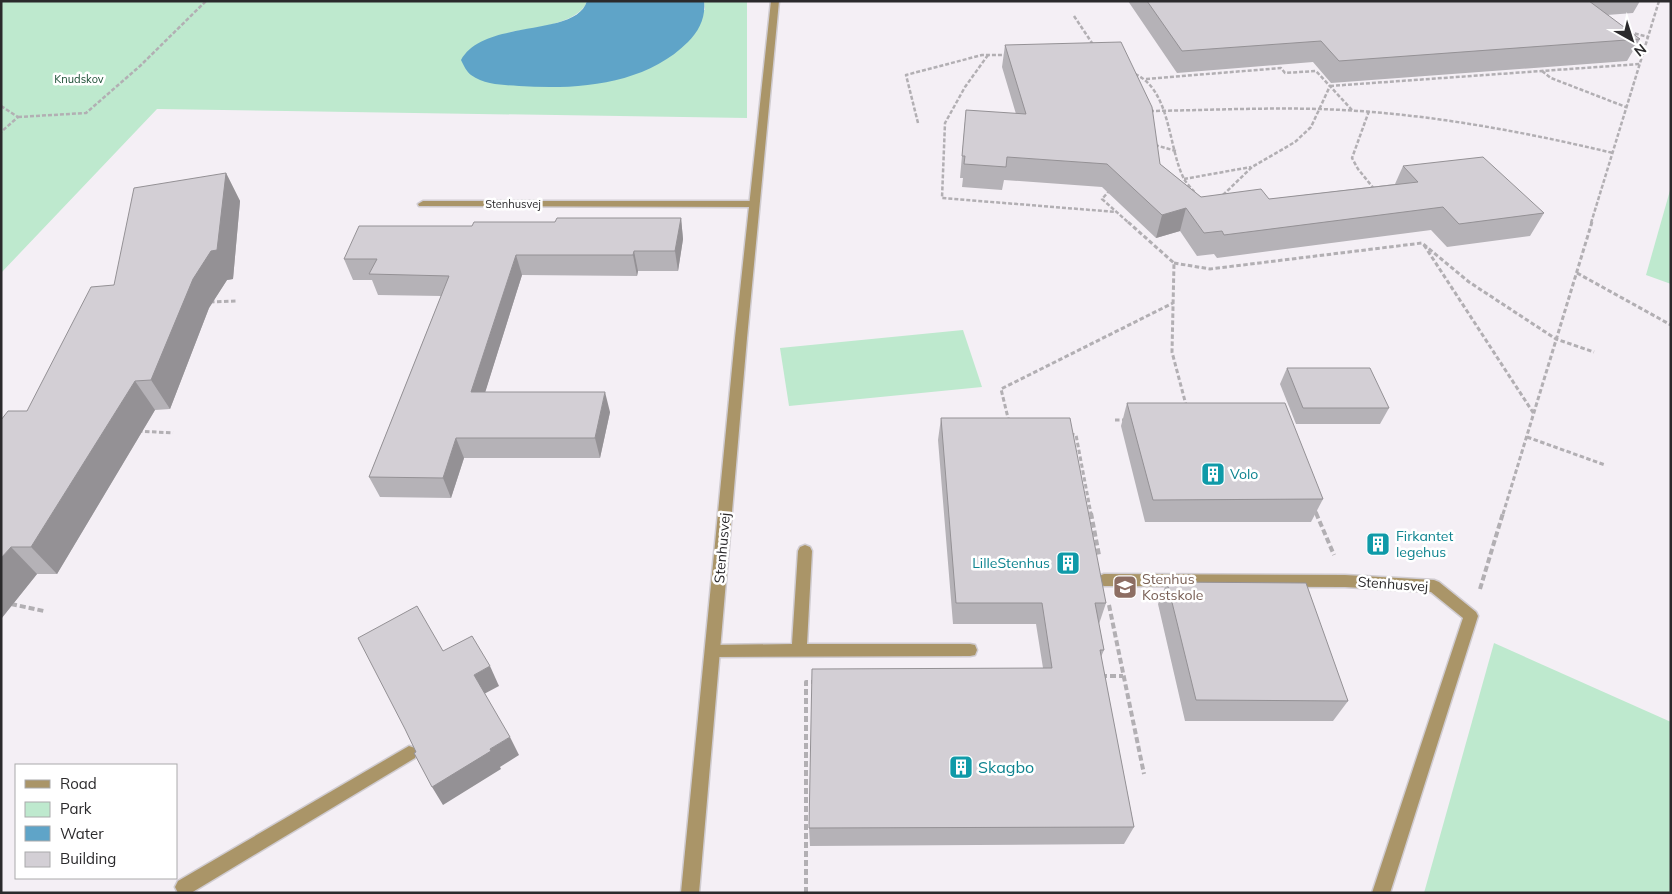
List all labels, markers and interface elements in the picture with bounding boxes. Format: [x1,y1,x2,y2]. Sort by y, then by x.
north arrow [1607,15,1657,65]
text: N [1630,40,1650,60]
park label: Knudskov [54,72,104,86]
street label: Stenhusvej [485,197,541,211]
building icon: Volo [1200,461,1226,487]
place label: Volo [1230,465,1258,483]
street label: Stenhusvej [710,512,734,584]
place label: Firkantet legehus [1396,527,1453,561]
building icon: Firkantet legehus [1365,531,1391,557]
building icon: LilleStenhus [1055,550,1081,576]
place label: LilleStenhus [972,554,1050,572]
place label: Stenhus Kostskole [1142,570,1203,604]
street label: Stenhusvej [1357,573,1429,595]
school or university icon: Stenhus Kostskole [1112,574,1138,600]
building icon: Skagbo [948,754,974,780]
place label: Skagbo [978,757,1034,777]
legend [15,764,178,879]
text: Road [60,774,97,793]
text: Park [60,799,92,818]
text: Water [60,824,104,843]
text: Building [60,849,116,868]

